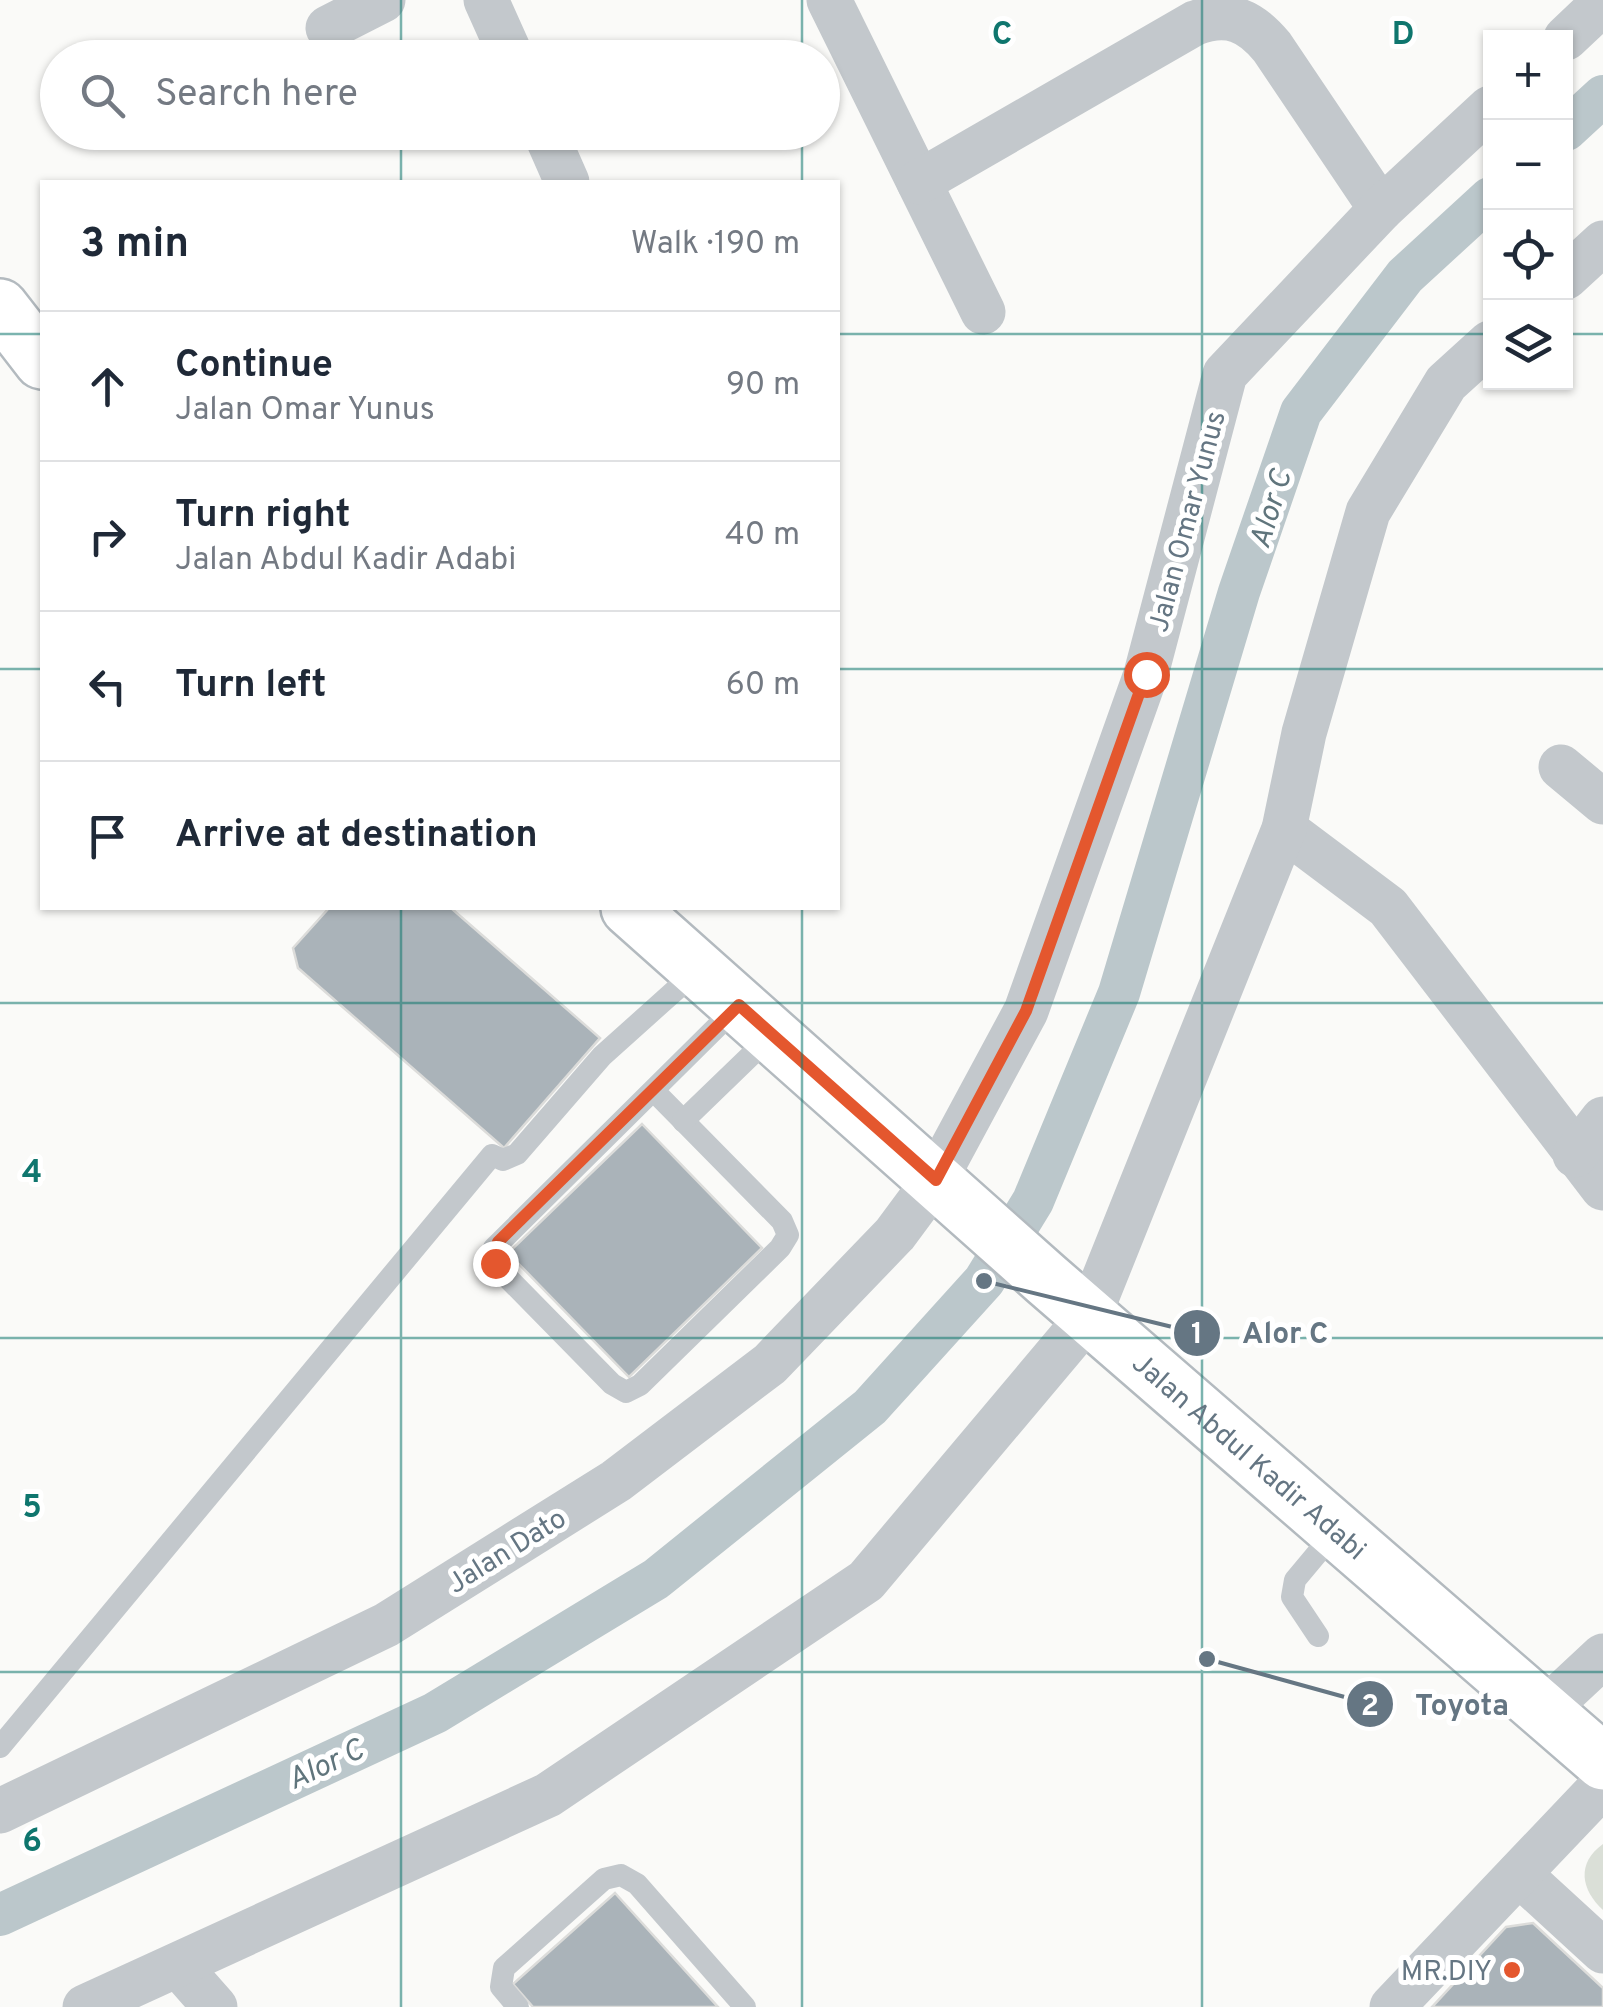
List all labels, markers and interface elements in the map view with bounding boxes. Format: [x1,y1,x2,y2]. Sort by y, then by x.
text: C [992,16,1012,56]
text: D [1392,16,1414,56]
map controls [1483,30,1573,390]
button: + [1483,30,1573,120]
search box [40,40,840,150]
icon: search [75,68,130,123]
text: Search here [155,71,358,120]
button: − [1483,120,1573,210]
button: locate [1483,210,1573,300]
text: 3 min [80,219,189,272]
text: Walk · 190 m [631,225,800,265]
button: layers [1483,300,1573,390]
text: Continue [175,342,333,391]
icon: ahead [80,359,135,414]
text: 90 m [726,366,800,406]
text: Jalan Omar Yunus [175,391,435,431]
street label: Jalan Omar Yunus [1142,407,1236,636]
water label: Alor C [1243,465,1302,553]
text: Turn right [175,492,350,541]
icon: right [80,509,135,564]
text: 40 m [725,516,800,556]
text: Jalan Abdul Kadir Adabi [175,541,516,581]
route start [1124,652,1170,698]
icon: left [80,659,135,714]
text: Turn left [175,662,327,711]
text: 60 m [726,666,800,706]
icon: arrive [80,809,135,864]
text: Arrive at destination [175,812,538,861]
text: 4 [22,1154,42,1194]
route end [473,1241,519,1287]
callout: Alor C [1172,1303,1348,1363]
text: 1 [1191,1317,1203,1354]
text: Alor C [1242,1317,1328,1354]
street label: Jalan Abdul Kadir Adabi [1123,1347,1373,1570]
text: 5 [22,1489,42,1529]
street label: Jalan Dato [441,1502,574,1603]
callout: Toyota [1345,1674,1528,1734]
text: 2 [1361,1689,1379,1726]
text: Toyota [1415,1689,1509,1726]
water label: Alor C [282,1732,371,1800]
text: 6 [22,1823,42,1863]
place label: MR.DIY [1401,1955,1492,1991]
marker: MR.DIY [1501,1959,1523,1981]

